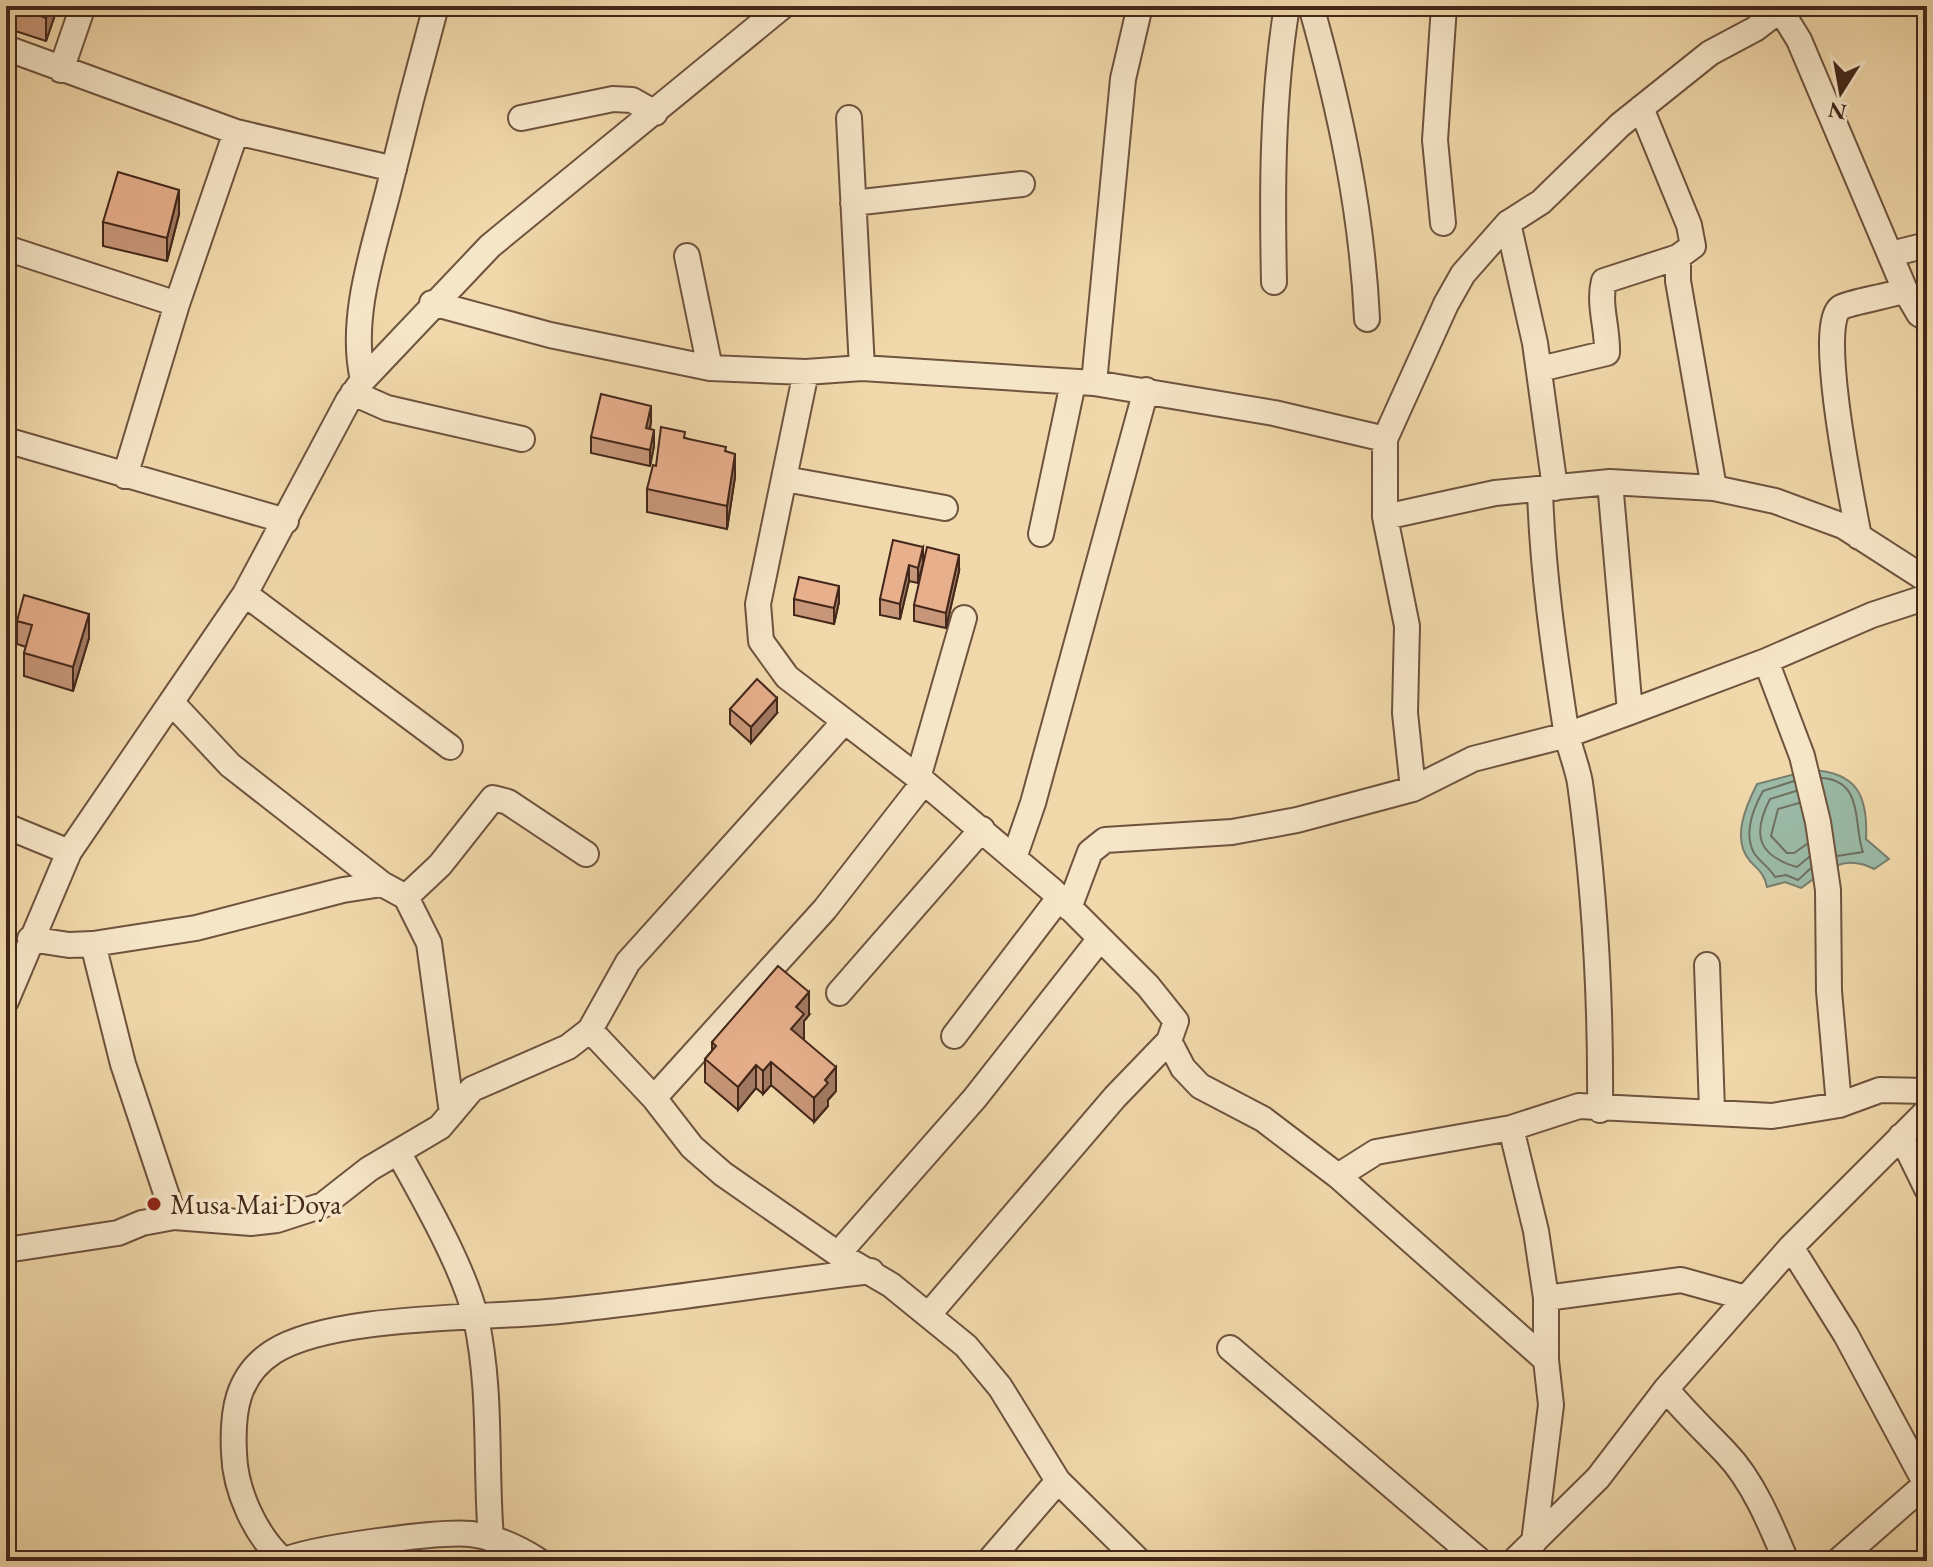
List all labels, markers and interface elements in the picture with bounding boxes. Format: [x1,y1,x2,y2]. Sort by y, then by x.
north arrow [1801,52,1881,132]
text: N [1826,95,1849,127]
place label: Musa Mai Doya [170,1186,342,1222]
marker: Musa Mai Doya [145,1195,163,1213]

